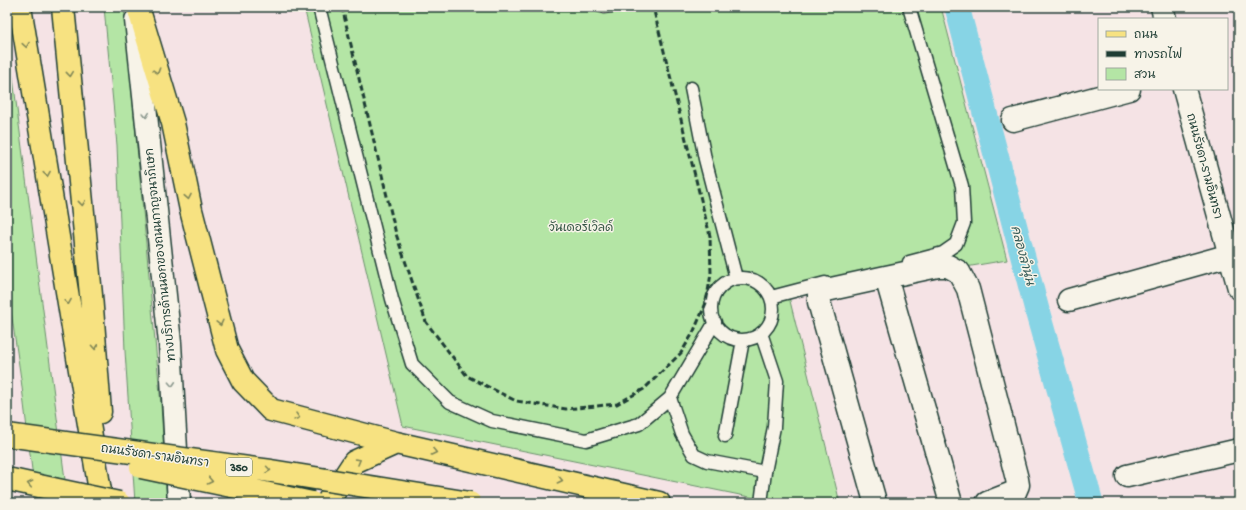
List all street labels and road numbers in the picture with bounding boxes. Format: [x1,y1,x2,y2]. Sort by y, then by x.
street label: ถนนรัชดา-รามอินทรา [1182,112,1226,221]
street label: ทางบริการด้านนอกของถนนกาญจนาภิเษก [142,147,180,363]
street label: ถนนรัชดา-รามอินทรา [100,440,210,471]
road number: 350 [226,458,252,476]

